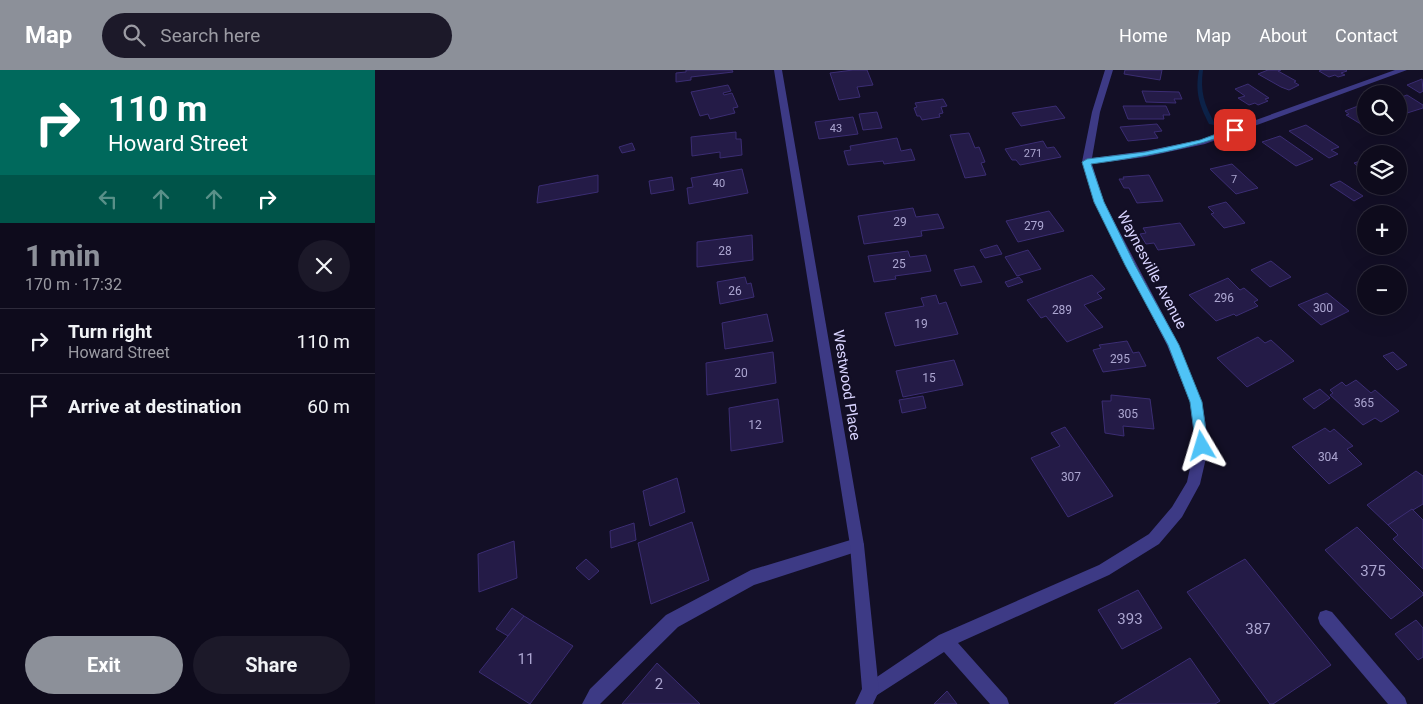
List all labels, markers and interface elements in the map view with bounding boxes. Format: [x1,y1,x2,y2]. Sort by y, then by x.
search box [102,13,452,58]
text: Map [25,21,72,49]
icon: search [120,21,148,49]
text: Search here [160,24,260,47]
text: Home [1119,25,1168,46]
text: Map [1196,25,1231,46]
text: About [1259,25,1307,46]
text: Contact [1335,25,1398,46]
map controls [1357,85,1407,315]
button: search [1357,85,1407,135]
text: 110 m [108,89,207,130]
icon: right [25,90,90,155]
pin [1214,109,1256,151]
icon: arrive [1221,116,1249,144]
house number: 43 [830,122,842,135]
text: Howard Street [108,131,248,156]
button: layers [1357,145,1407,195]
house number: 271 [1024,147,1042,160]
house number: 7 [1231,173,1237,186]
house number: 40 [713,177,725,190]
icon: left [94,185,122,213]
icon: ahead [147,185,175,213]
icon: ahead [200,185,228,213]
icon: right [253,185,281,213]
button: + [1357,205,1407,255]
street label: Waynesville Avenue [1113,208,1191,332]
house number: 29 [893,215,907,229]
house number: 279 [1024,219,1044,233]
text: 1 min [25,238,100,273]
button: close [298,240,350,292]
house number: 28 [718,244,732,258]
house number: 25 [892,257,906,271]
button: − [1357,265,1407,315]
text: 170 m · 17:32 [25,275,122,294]
house number: 26 [728,284,742,298]
house number: 296 [1214,291,1234,305]
house number: 300 [1313,301,1333,315]
house number: 289 [1052,303,1072,317]
house number: 19 [914,317,928,331]
text: Turn right [68,320,152,343]
icon: right [25,327,53,355]
street label: Westwood Place [829,329,865,441]
text: 110 m [297,330,350,353]
text: Howard Street [68,343,170,362]
house number: 295 [1110,352,1130,366]
house number: 20 [734,366,748,380]
house number: 15 [922,371,936,385]
icon: arrive [25,392,53,420]
text: Arrive at destination [68,395,241,418]
text: 60 m [307,395,350,418]
house number: 365 [1354,396,1374,410]
house number: 305 [1118,407,1138,421]
house number: 12 [748,418,762,432]
position arrow [1175,419,1227,471]
house number: 304 [1318,450,1338,464]
house number: 307 [1061,470,1081,484]
house number: 375 [1360,562,1386,580]
house number: 393 [1117,610,1143,628]
house number: 387 [1245,620,1271,638]
button: Exit [25,636,183,694]
button: Share [193,636,350,694]
house number: 11 [518,650,534,668]
house number: 2 [655,675,663,693]

